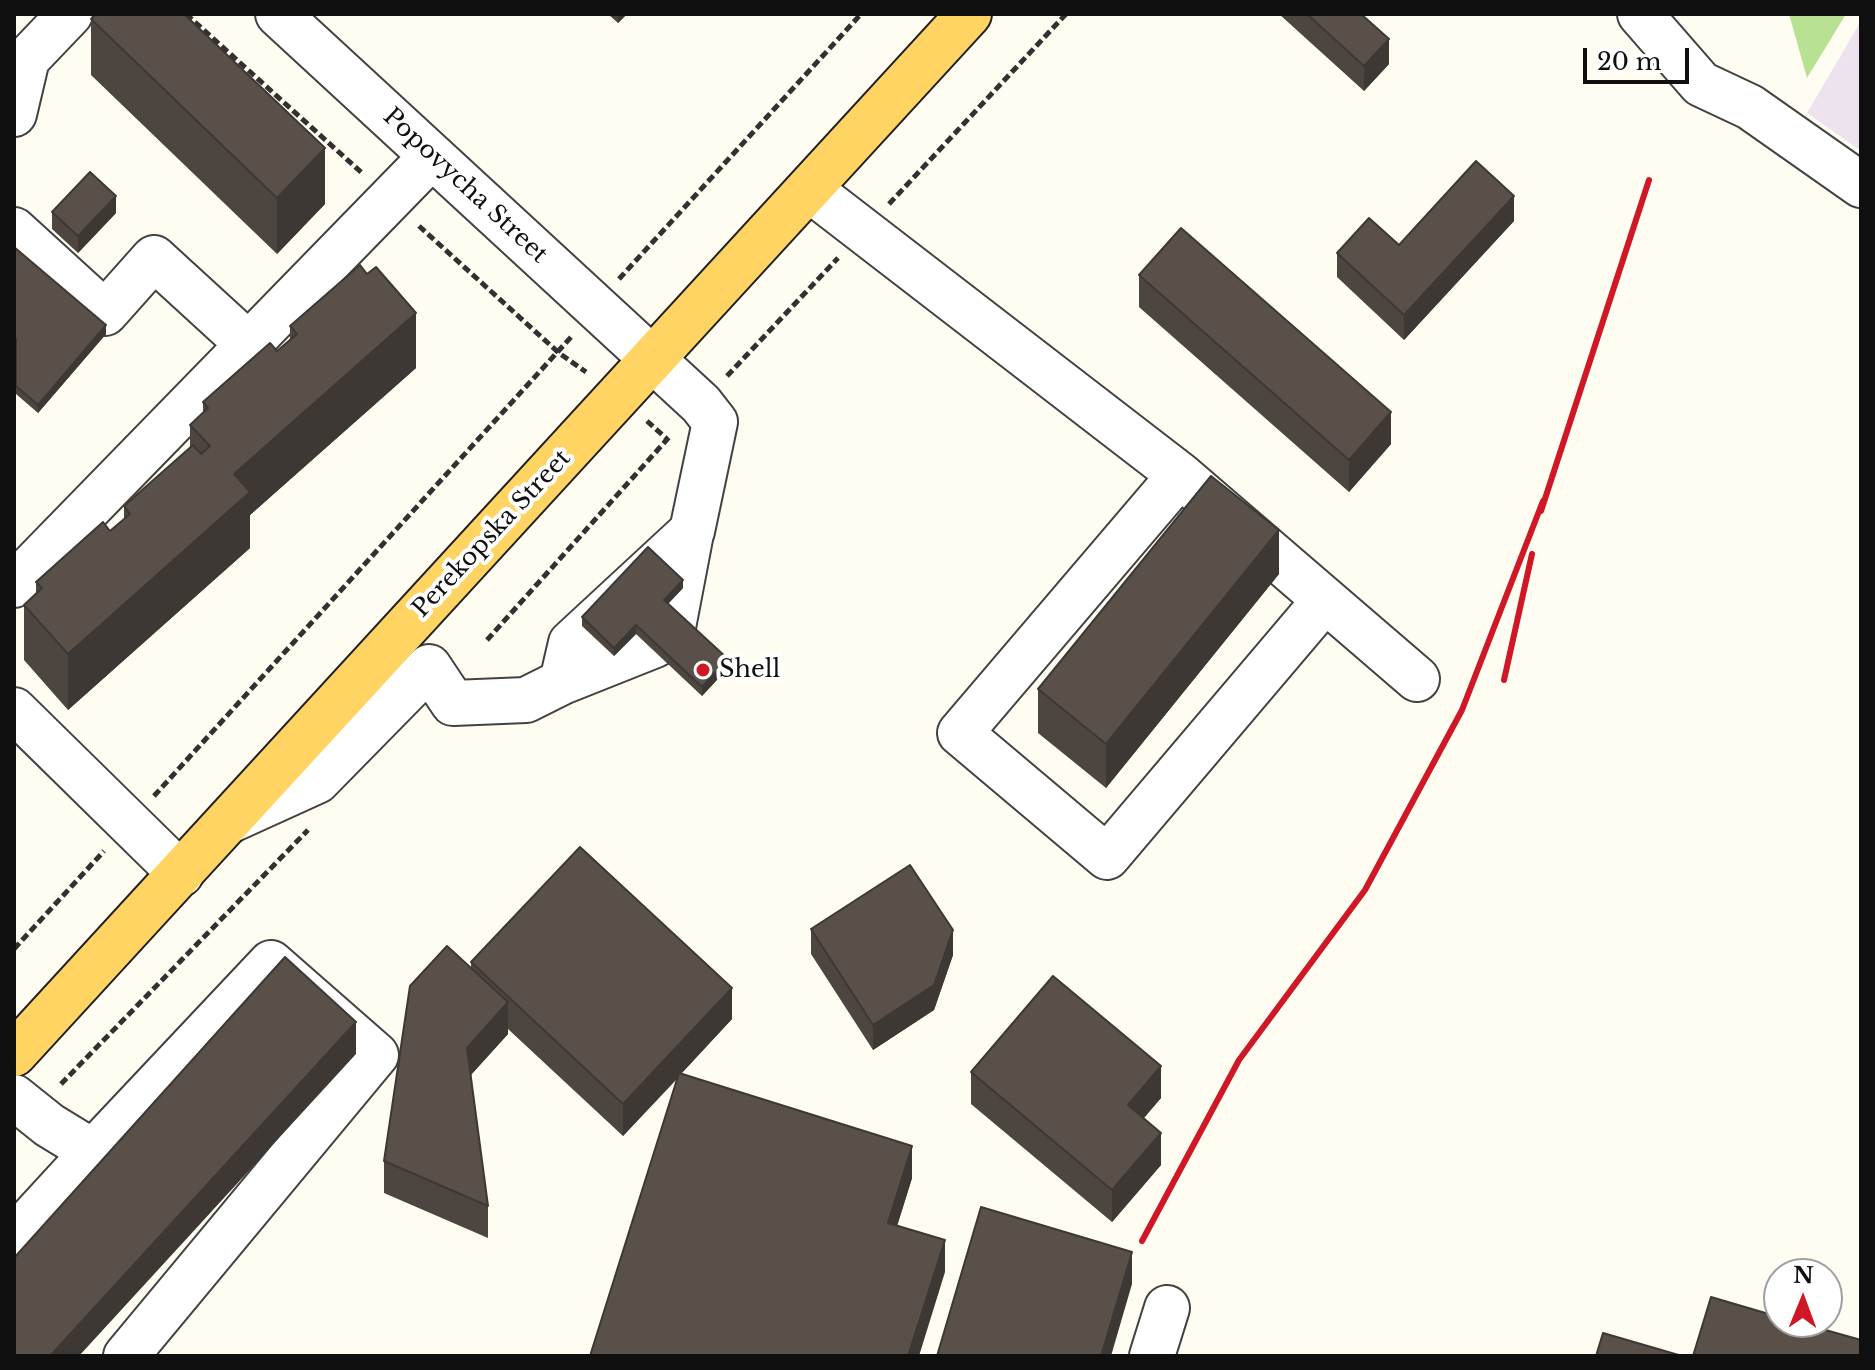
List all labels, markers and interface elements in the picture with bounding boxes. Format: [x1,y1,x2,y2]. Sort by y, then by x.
scale bar [1587,32,1693,82]
text: 20 m [1597,47,1662,76]
street label: Popovycha Street [377,102,553,270]
street label: Perekopska Street [407,444,577,624]
place label: Shell [719,656,780,684]
marker: Shell [694,661,712,679]
north arrow [1763,1258,1843,1338]
text: N [1793,1262,1814,1289]

